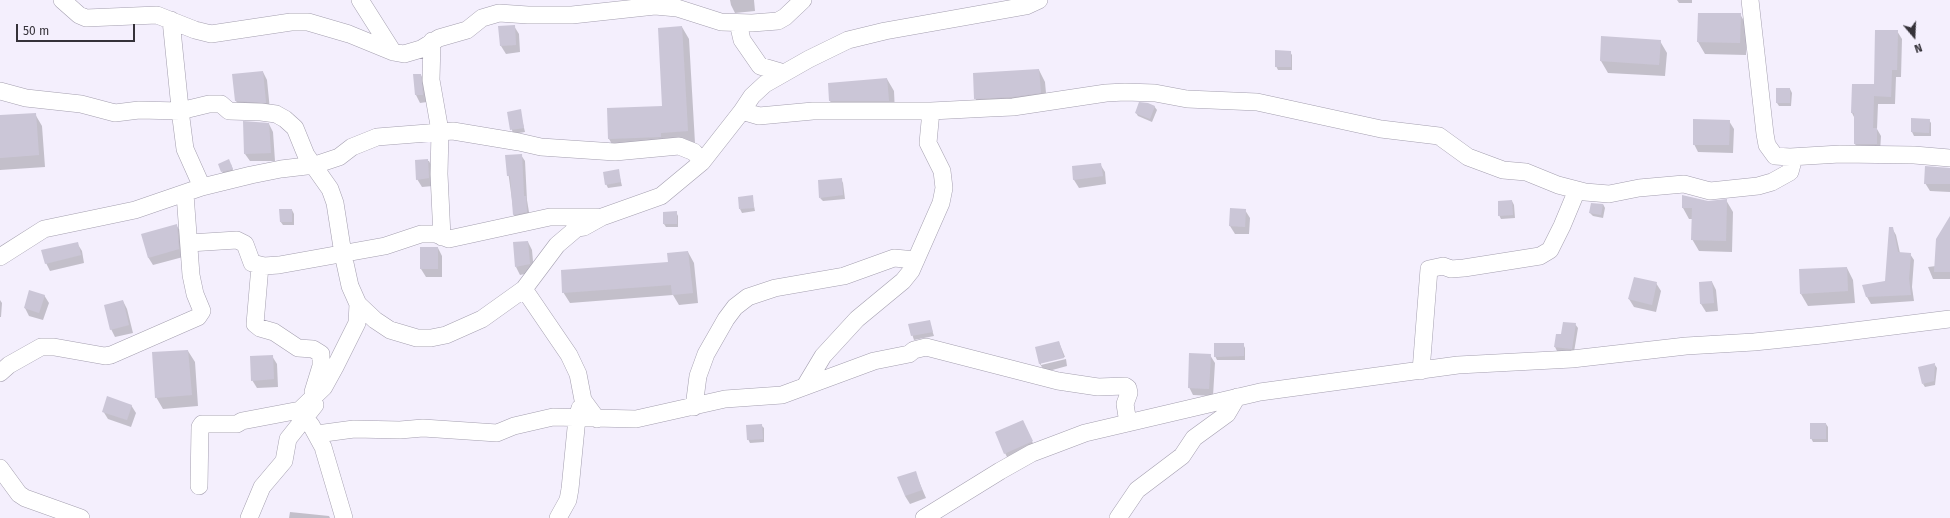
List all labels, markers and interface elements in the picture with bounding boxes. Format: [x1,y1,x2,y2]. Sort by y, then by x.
scale bar [18,16,137,42]
north arrow [1894,16,1934,56]
text: 50 m [23,24,49,38]
text: N [1913,40,1924,55]

